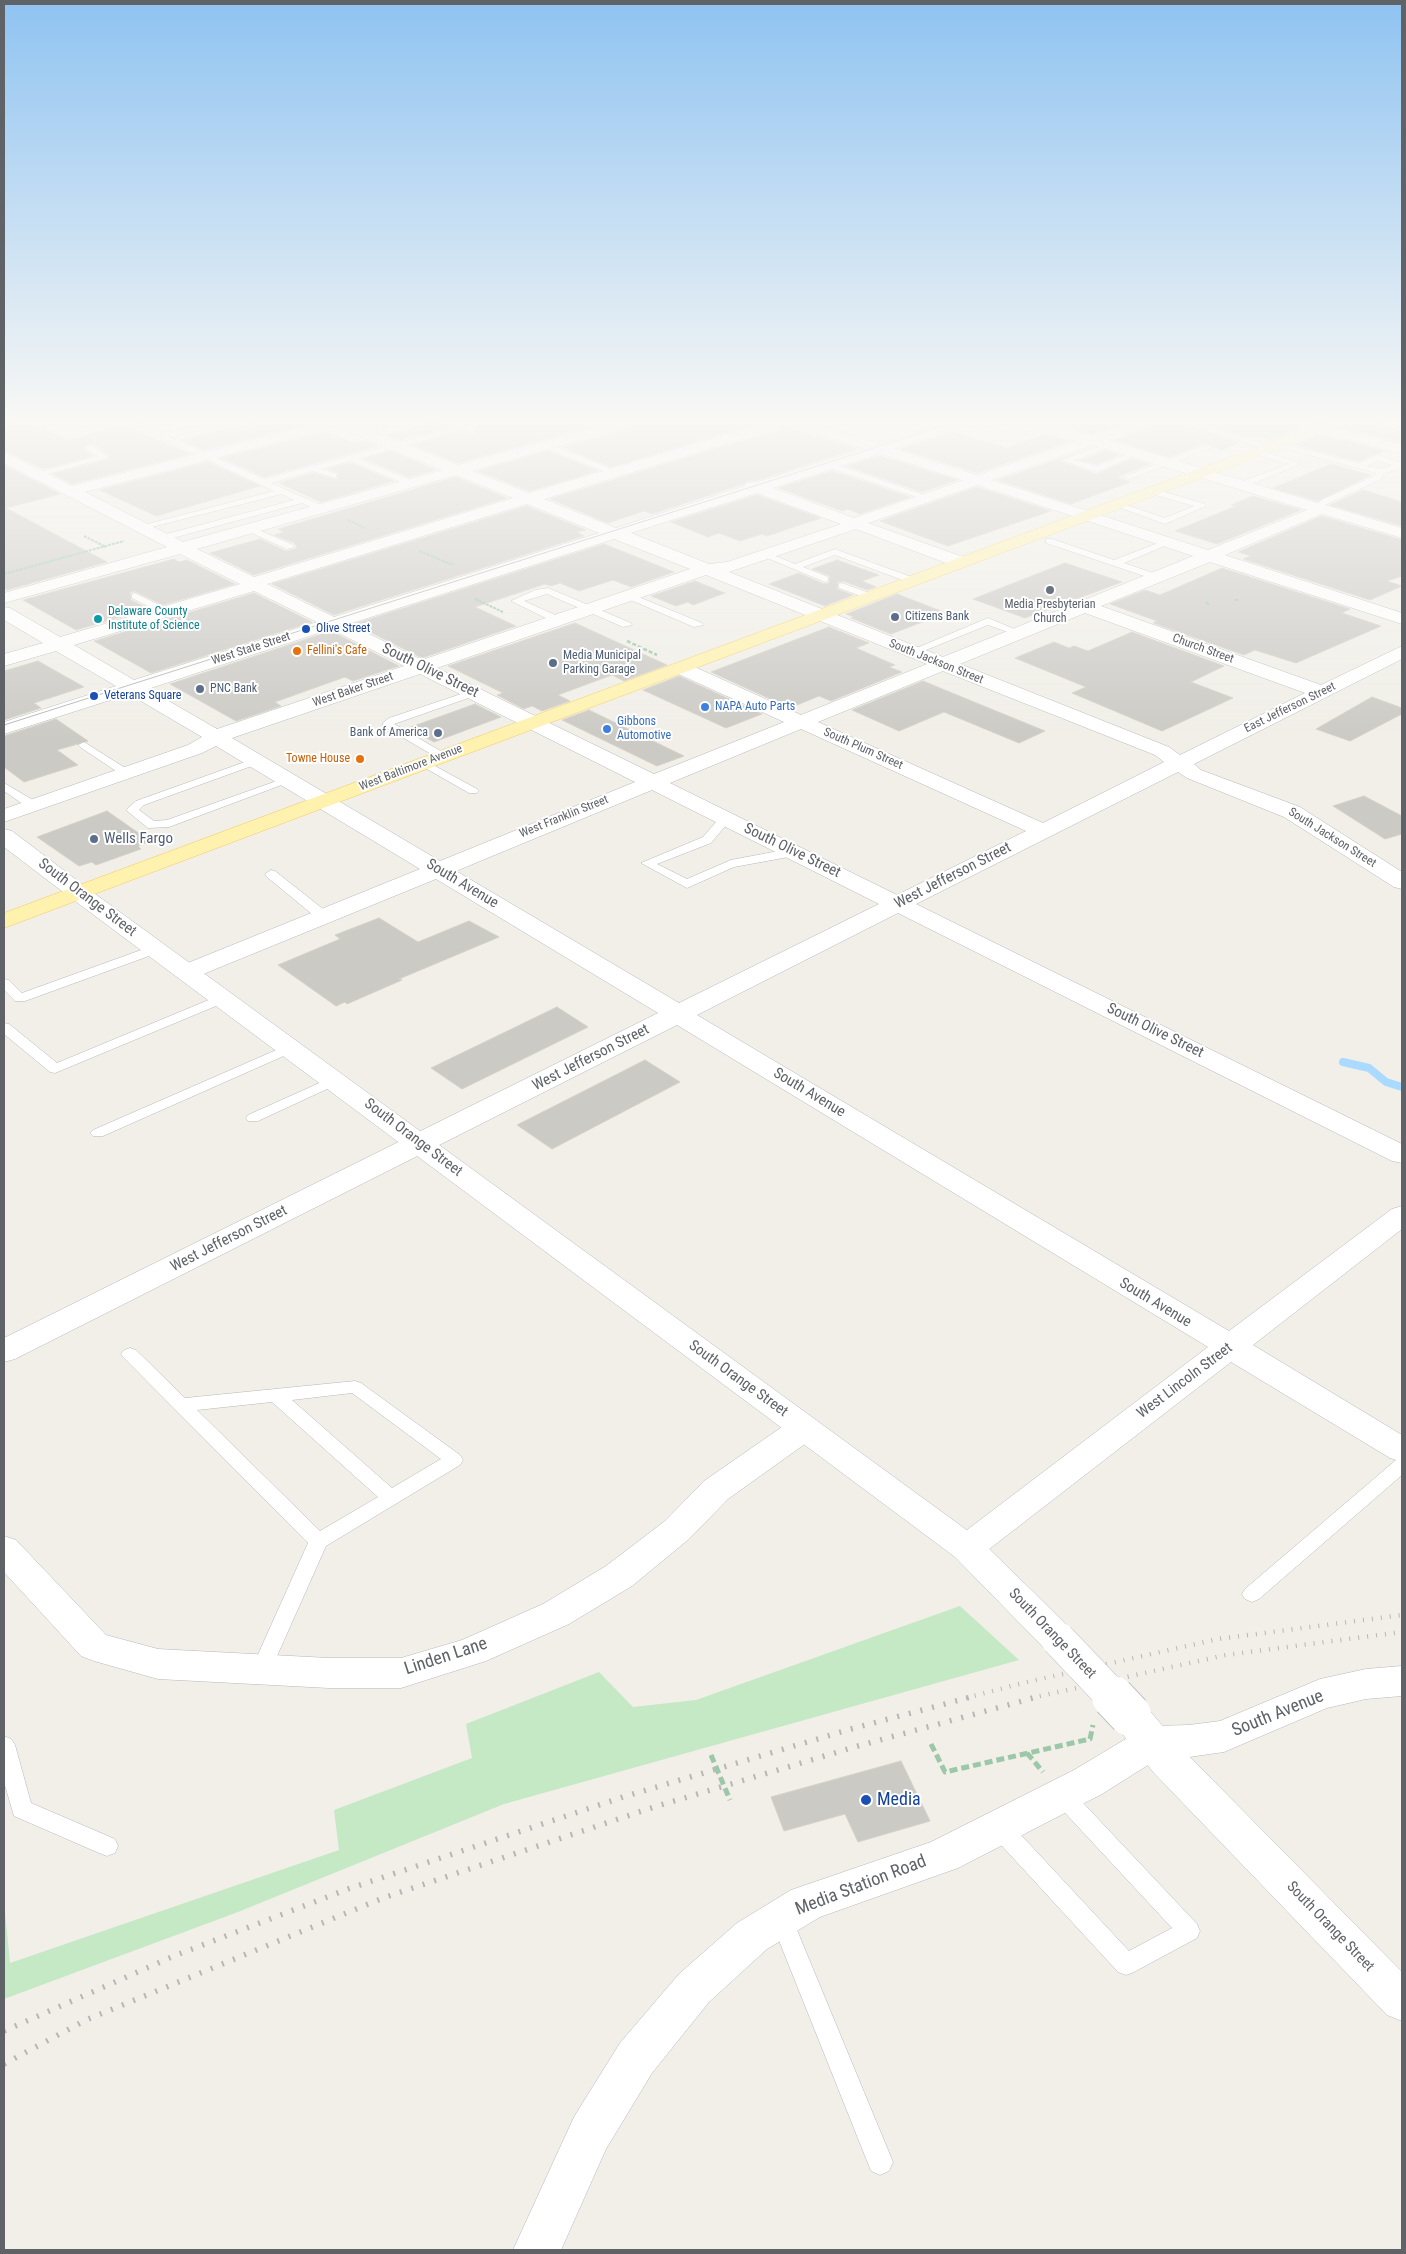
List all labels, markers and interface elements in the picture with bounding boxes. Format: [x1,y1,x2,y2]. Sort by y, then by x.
marker: Media Presbyterian Church [1044,584,1056,596]
place label: Media Presbyterian Church [1004,598,1096,626]
place label: Delaware County Institute of Science [108,605,200,633]
place label: Citizens Bank [905,610,969,624]
marker: Citizens Bank [889,611,901,623]
marker: Delaware County Institute of Science [92,613,104,625]
place label: Olive Street [316,622,370,636]
marker: Olive Street [300,623,312,635]
street label: West State Street [210,629,292,669]
street label: Church Street [1170,631,1236,667]
street label: South Jackson Street [887,636,985,688]
street label: South Olive Street [379,640,481,702]
place label: Fellini's Cafe [307,644,367,658]
marker: Fellini's Cafe [291,645,303,657]
place label: Media Municipal Parking Garage [563,649,641,677]
marker: Media Municipal Parking Garage [547,657,559,669]
street label: West Baker Street [311,670,395,710]
street label: East Jefferson Street [1242,680,1338,736]
place label: PNC Bank [210,682,257,696]
marker: PNC Bank [194,683,206,695]
place label: Veterans Square [104,689,181,703]
marker: Veterans Square [88,690,100,702]
place label: NAPA Auto Parts [715,700,795,714]
marker: NAPA Auto Parts [699,701,711,713]
place label: Gibbons Automotive [617,715,671,743]
marker: Gibbons Automotive [601,723,613,735]
street label: South Plum Street [821,725,905,773]
place label: Bank of America [350,726,428,740]
marker: Bank of America [432,727,444,739]
street label: West Baltimore Avenue [357,742,465,794]
place label: Towne House [286,752,350,766]
marker: Towne House [354,753,366,765]
street label: West Franklin Street [517,793,611,841]
street label: South Jackson Street [1285,805,1379,871]
street label: South Olive Street [741,820,843,882]
place label: Wells Fargo [104,830,173,848]
marker: Wells Fargo [88,833,100,845]
street label: West Jefferson Street [892,839,1014,913]
street label: South Orange Street [34,855,140,941]
street label: South Avenue [423,855,501,913]
street label: South Olive Street [1104,1000,1206,1062]
street label: West Jefferson Street [530,1021,652,1095]
street label: South Avenue [770,1064,848,1122]
street label: South Orange Street [360,1095,466,1181]
street label: West Jefferson Street [168,1202,290,1276]
street label: South Avenue [1116,1274,1194,1332]
street label: South Orange Street [685,1337,791,1421]
street label: West Lincoln Street [1134,1339,1236,1423]
street label: South Orange Street [1004,1585,1100,1683]
street label: Linden Lane [402,1633,490,1681]
street label: South Avenue [1229,1686,1327,1742]
place label: Media [877,1789,921,1811]
marker: Media [859,1793,873,1807]
street label: Media Station Road [792,1851,930,1921]
street label: South Orange Street [1282,1878,1378,1976]

